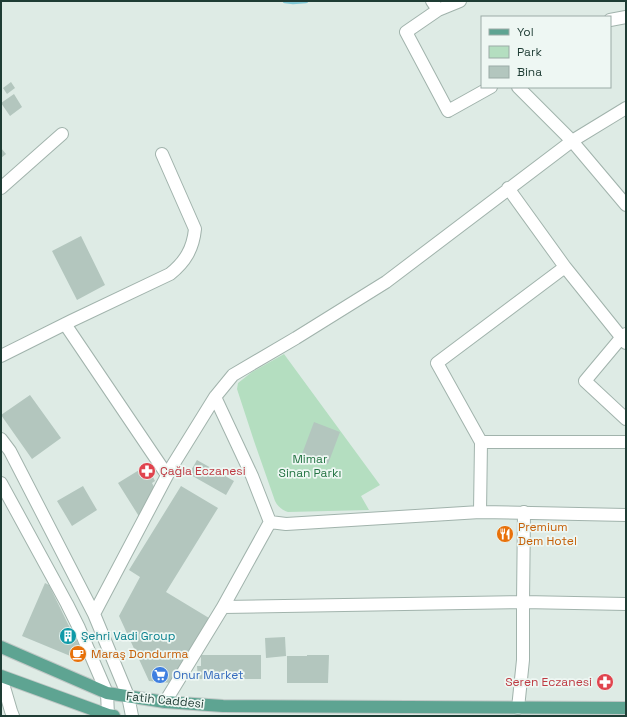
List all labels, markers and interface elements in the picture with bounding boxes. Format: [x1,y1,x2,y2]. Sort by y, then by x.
legend [481,16,611,88]
text: Yol [517,24,534,40]
text: Park [517,44,542,60]
text: Bina [517,64,542,80]
park label: Mimar Sinan Parkı [279,451,341,481]
pharmacy icon: Çağla Eczanesi [137,461,157,481]
place label: Çağla Eczanesi [160,463,246,479]
place label: Premium Dem Hotel [518,519,577,549]
restaurant icon: Premium Dem Hotel [495,524,515,544]
building icon: Şehri Vadi Group [58,626,78,646]
place label: Şehri Vadi Group [81,628,176,644]
cafe icon: Maraş Dondurma [68,644,88,664]
place label: Maraş Dondurma [91,646,189,662]
supermarket icon: Onur Market [150,665,170,685]
place label: Onur Market [173,667,244,683]
pharmacy icon: Seren Eczanesi [595,672,615,692]
place label: Seren Eczanesi [505,674,592,690]
street label: Fatih Caddesi [125,688,205,712]

